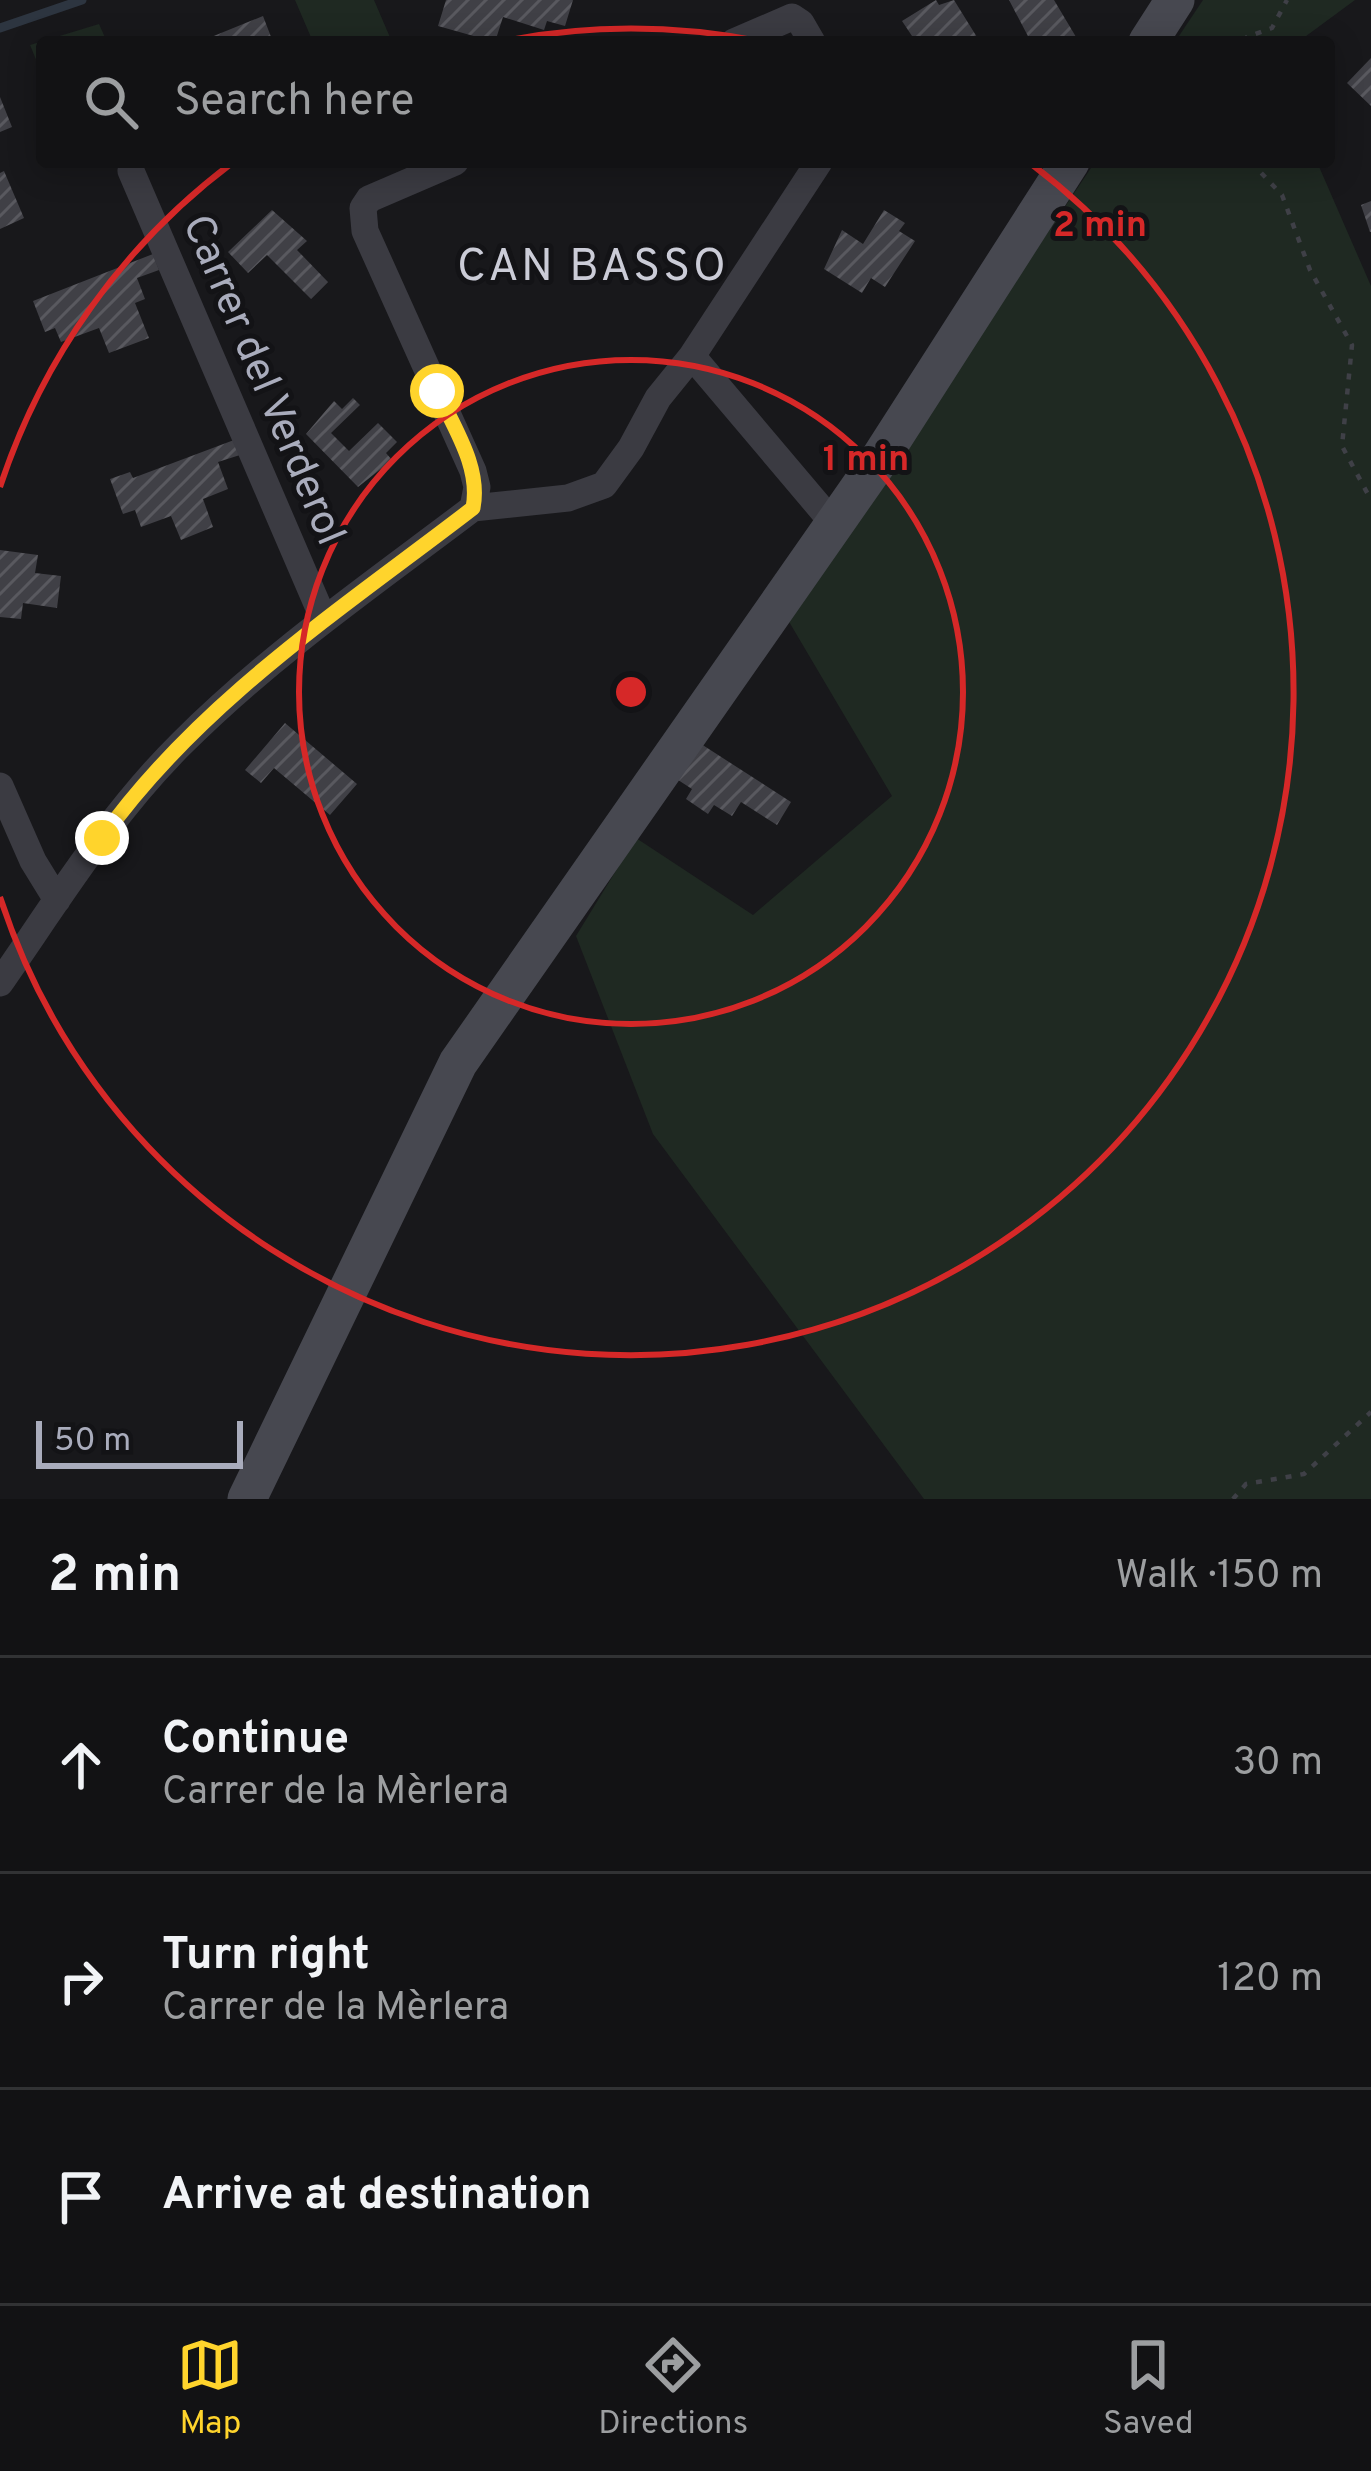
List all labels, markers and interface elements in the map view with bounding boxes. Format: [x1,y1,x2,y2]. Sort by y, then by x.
search box [36,36,1335,168]
icon: search [78,69,144,135]
text: Search here [174,74,414,131]
text: 2 min [1053,204,1147,250]
street label: Carrer del Verderol [168,208,355,554]
district label: CAN BASSO [457,240,729,297]
route start [410,364,464,418]
text: 1 min [823,438,909,484]
centre of rings [610,671,652,713]
route end [75,811,129,865]
scale bar [36,1415,243,1468]
text: 50 m [54,1421,131,1463]
text: 2 min [48,1545,181,1610]
text: Walk · 150 m [1116,1553,1323,1602]
text: Continue [162,1712,349,1769]
icon: ahead [48,1732,114,1798]
text: 30 m [1233,1740,1323,1789]
text: Carrer de la Mèrlera [162,1769,509,1818]
text: Turn right [162,1928,370,1985]
icon: right [48,1948,114,2014]
text: 120 m [1217,1956,1323,2005]
text: Carrer de la Mèrlera [162,1985,509,2034]
icon: arrive [48,2164,114,2230]
text: Arrive at destination [162,2168,592,2225]
tab: Map [177,2332,243,2446]
tab: Directions [598,2332,748,2446]
tab: Saved [1103,2332,1194,2446]

